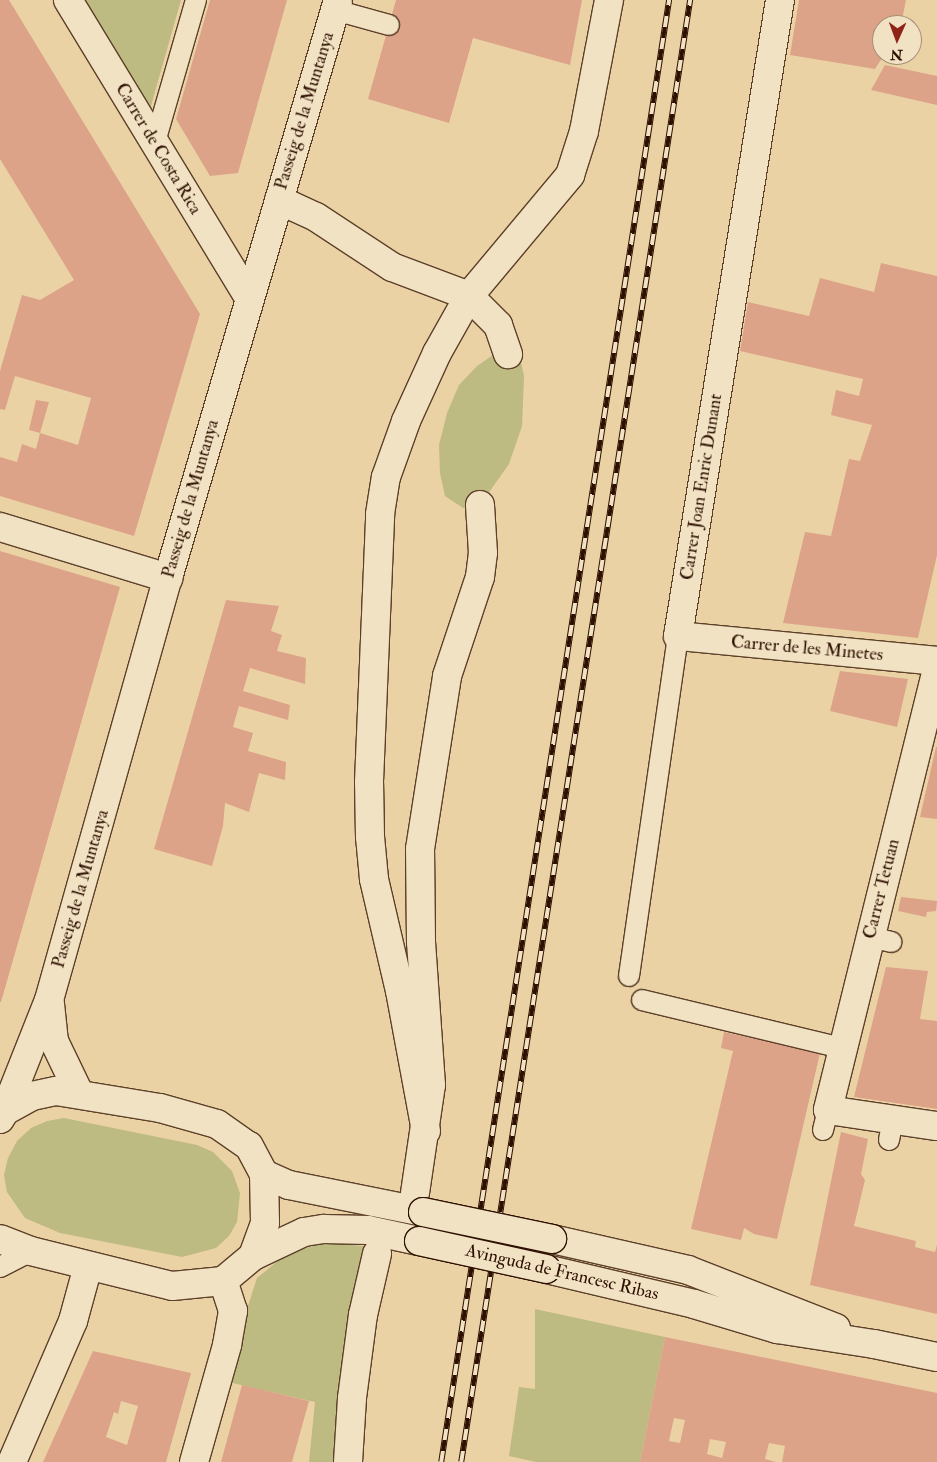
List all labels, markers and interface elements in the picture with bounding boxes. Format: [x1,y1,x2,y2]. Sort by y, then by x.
north arrow [872,15,922,65]
street label: Passeig de la Muntanya [271,29,339,193]
text: N [890,46,903,63]
street label: Carrer de Costa Rica [110,79,206,219]
street label: Carrer Joan Enric Dunant [677,392,727,582]
street label: Passeig de la Muntanya [158,417,224,581]
street label: Carrer de les Minetes [730,632,884,666]
street label: Passeig de la Muntanya [48,807,114,971]
street label: Carrer Tetuan [859,837,905,941]
street label: Avinguda de Francesc Ribas [463,1240,661,1306]

